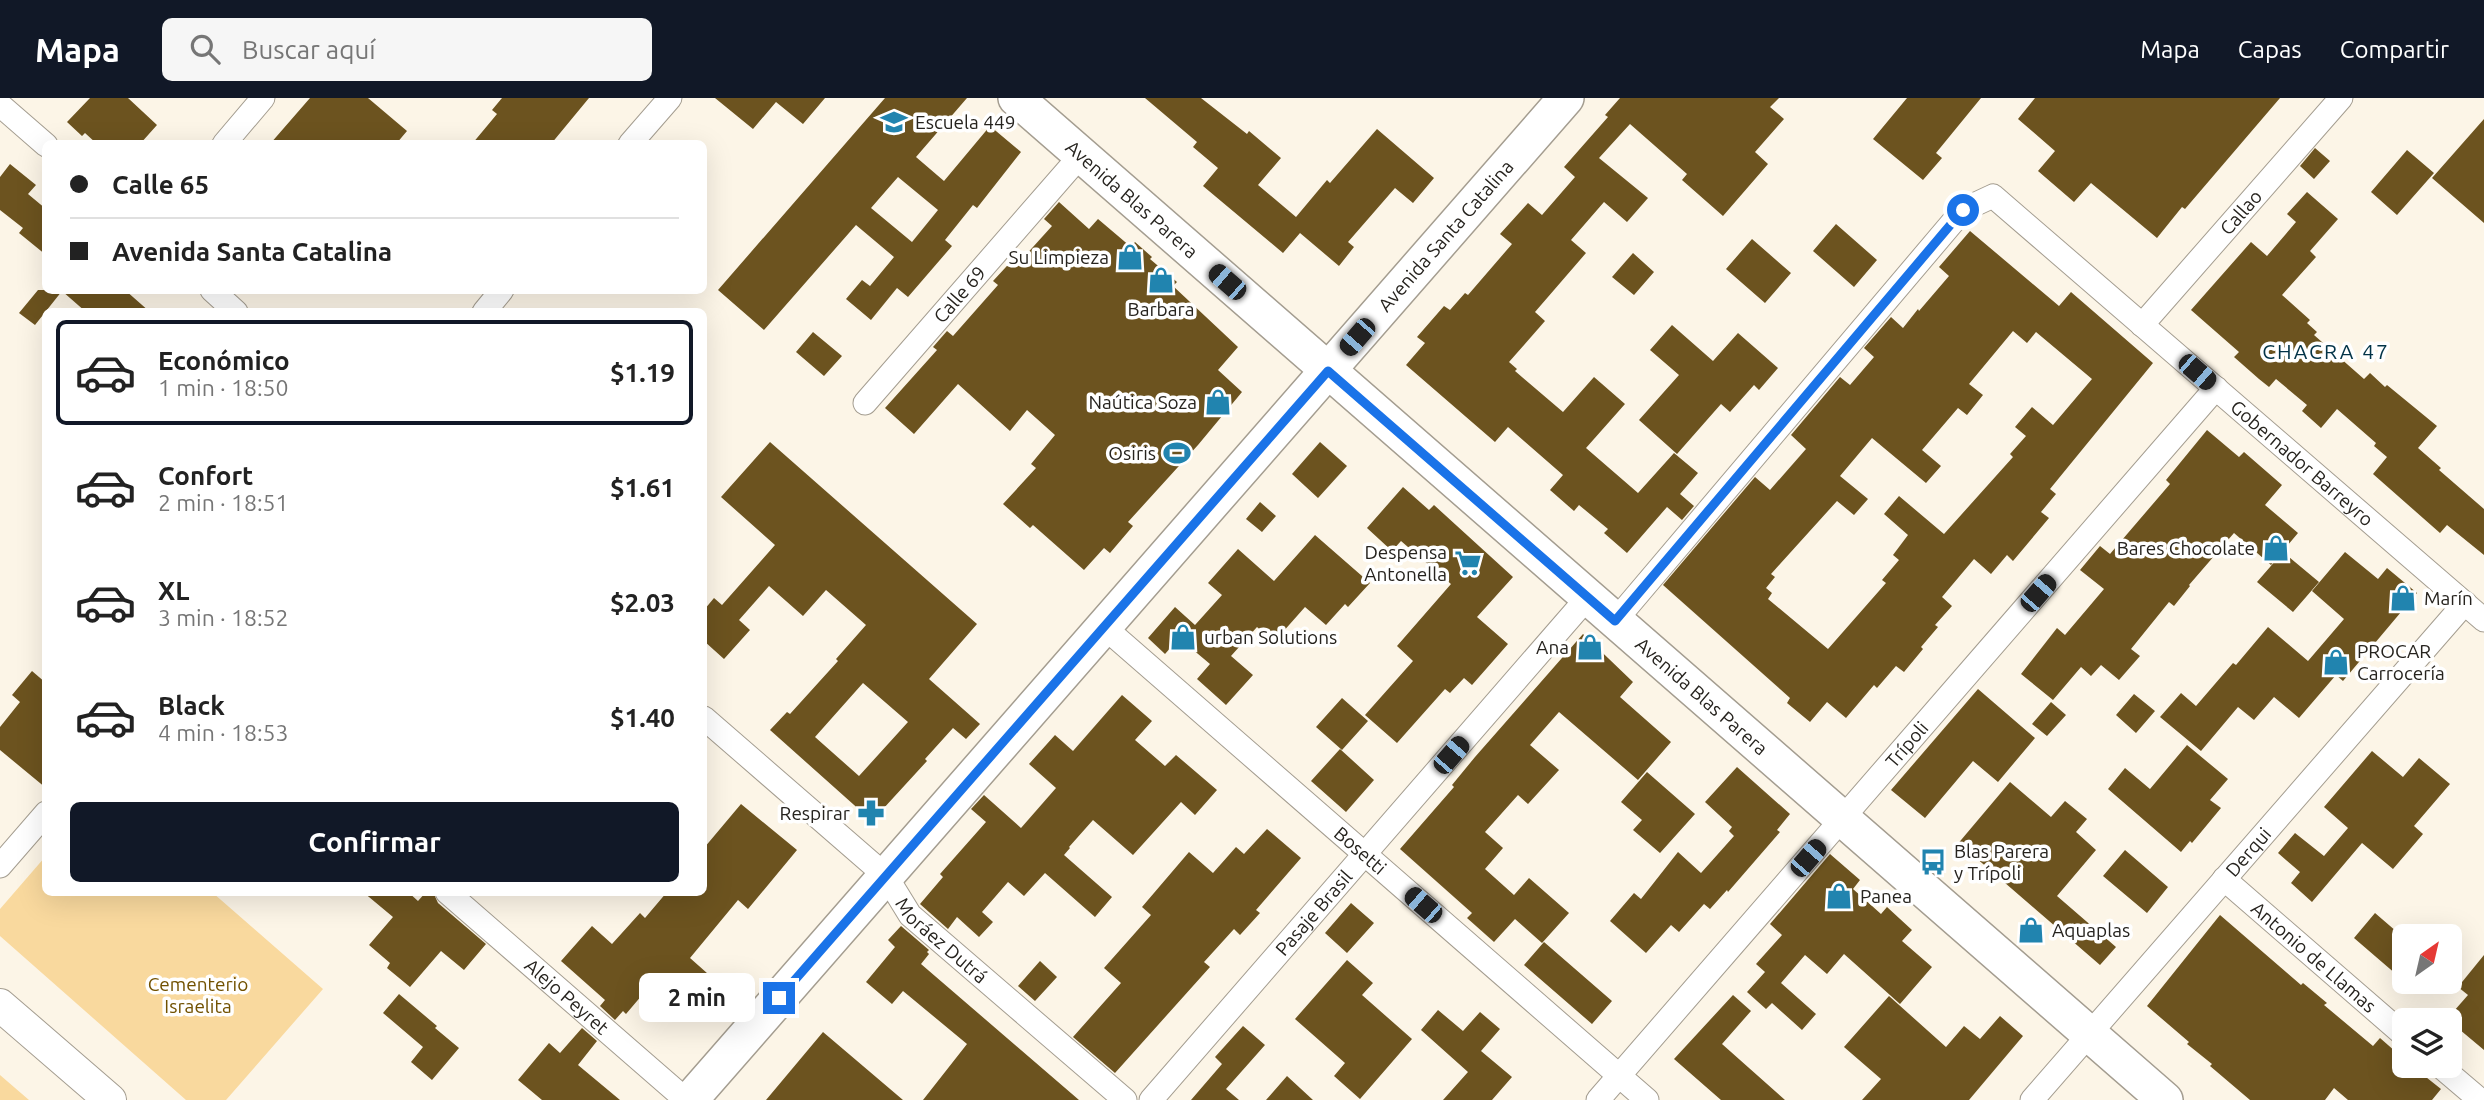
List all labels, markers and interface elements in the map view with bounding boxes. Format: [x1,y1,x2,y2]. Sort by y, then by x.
search box [162,18,652,81]
icon: search [186,30,224,68]
text: Mapa [35,31,120,68]
text: Buscar aquí [242,35,376,64]
text: Mapa [2140,36,2200,63]
text: Capas [2238,36,2302,63]
text: Compartir [2340,36,2449,63]
school or university icon: Escuela 449 [879,107,909,137]
place label: Escuela 449 [915,111,1015,133]
street label: Avenida Blas Parera [1062,136,1203,263]
street label: Avenida Santa Catalina [1374,156,1518,316]
text: Calle 65 [112,170,209,199]
street label: Callao [2215,185,2266,239]
route start [1947,194,1979,226]
text: Avenida Santa Catalina [112,237,392,266]
shop icon: Su Limpieza [1115,242,1145,272]
place label: Su Limpieza [1008,246,1109,268]
car [1205,260,1250,304]
street label: Calle 69 [929,262,990,327]
shop icon: Barbara [1146,265,1176,295]
place label: Barbara [1128,298,1194,320]
car [1336,314,1379,360]
district label: CHACRA 47 [2262,339,2390,363]
icon: car [74,341,137,404]
text: Económico [158,346,290,375]
car [2175,350,2220,394]
text: $1.19 [610,358,675,387]
text: 1 min · 18:50 [158,375,289,400]
shop icon: Naútica Soza [1203,387,1233,417]
place label: Naútica Soza [1088,391,1197,413]
street label: Gobernador Barreyro [2226,395,2378,530]
sports icon: Osiris [1162,438,1192,468]
place label: Osiris [1108,442,1156,464]
icon: car [74,456,137,519]
text: Confort [158,461,253,490]
text: $1.61 [610,473,675,502]
text: 2 min · 18:51 [158,490,289,515]
shop icon: Bares Chocolate [2261,533,2291,563]
place label: Bares Chocolate [2117,537,2255,559]
place label: Despensa Antonella [1364,541,1447,585]
supermarket icon: Despensa Antonella [1453,548,1483,578]
car [2017,570,2060,616]
icon: car [74,571,137,634]
text: XL [158,576,189,605]
shop icon: Marín [2388,583,2418,613]
place label: Marín [2424,587,2473,609]
text: $2.03 [610,588,675,617]
text: 3 min · 18:52 [158,605,289,630]
shop icon: urban Solutions [1168,622,1198,652]
place label: urban Solutions [1204,626,1337,648]
shop icon: Ana [1575,632,1605,662]
street label: Avenida Blas Parera [1631,633,1772,760]
place label: Ana [1536,636,1569,658]
place label: PROCAR Carrocería [2357,640,2445,684]
shop icon: PROCAR Carrocería [2321,647,2351,677]
icon: car [74,686,137,749]
text: Black [158,691,225,720]
text: $1.40 [610,703,675,732]
street label: Trípoli [1881,717,1933,772]
text: 4 min · 18:53 [158,720,289,745]
car [1430,732,1473,778]
pharmacy icon: Respirar [856,798,886,828]
button: Confirmar [70,802,679,882]
place label: Respirar [780,802,850,824]
street label: Bosetti [1330,822,1391,879]
street label: Derqui [2221,823,2275,881]
car [1787,835,1830,881]
place label: Blas Parera y Trípoli [1954,840,2049,884]
bus stop icon: Blas Parera y Trípoli [1918,847,1948,877]
street label: Pasaje Brasil [1271,866,1357,960]
shop icon: Panea [1824,881,1854,911]
car [1401,883,1446,927]
place label: Panea [1860,885,1912,907]
street label: Moráez Dutrá [891,894,992,988]
street label: Antonio de Llamas [2247,897,2381,1017]
shop icon: Aquaplas [2016,915,2046,945]
place label: Aquaplas [2052,919,2130,941]
north arrow [2392,924,2462,994]
map controls [2392,924,2462,1078]
street label: Alejo Peyret [521,954,614,1039]
park label: Cementerio Israelita [148,973,248,1017]
callout: 2 min [639,974,754,1023]
route end [763,982,795,1014]
text: 2 min [668,985,726,1010]
button: layers [2392,1008,2462,1078]

